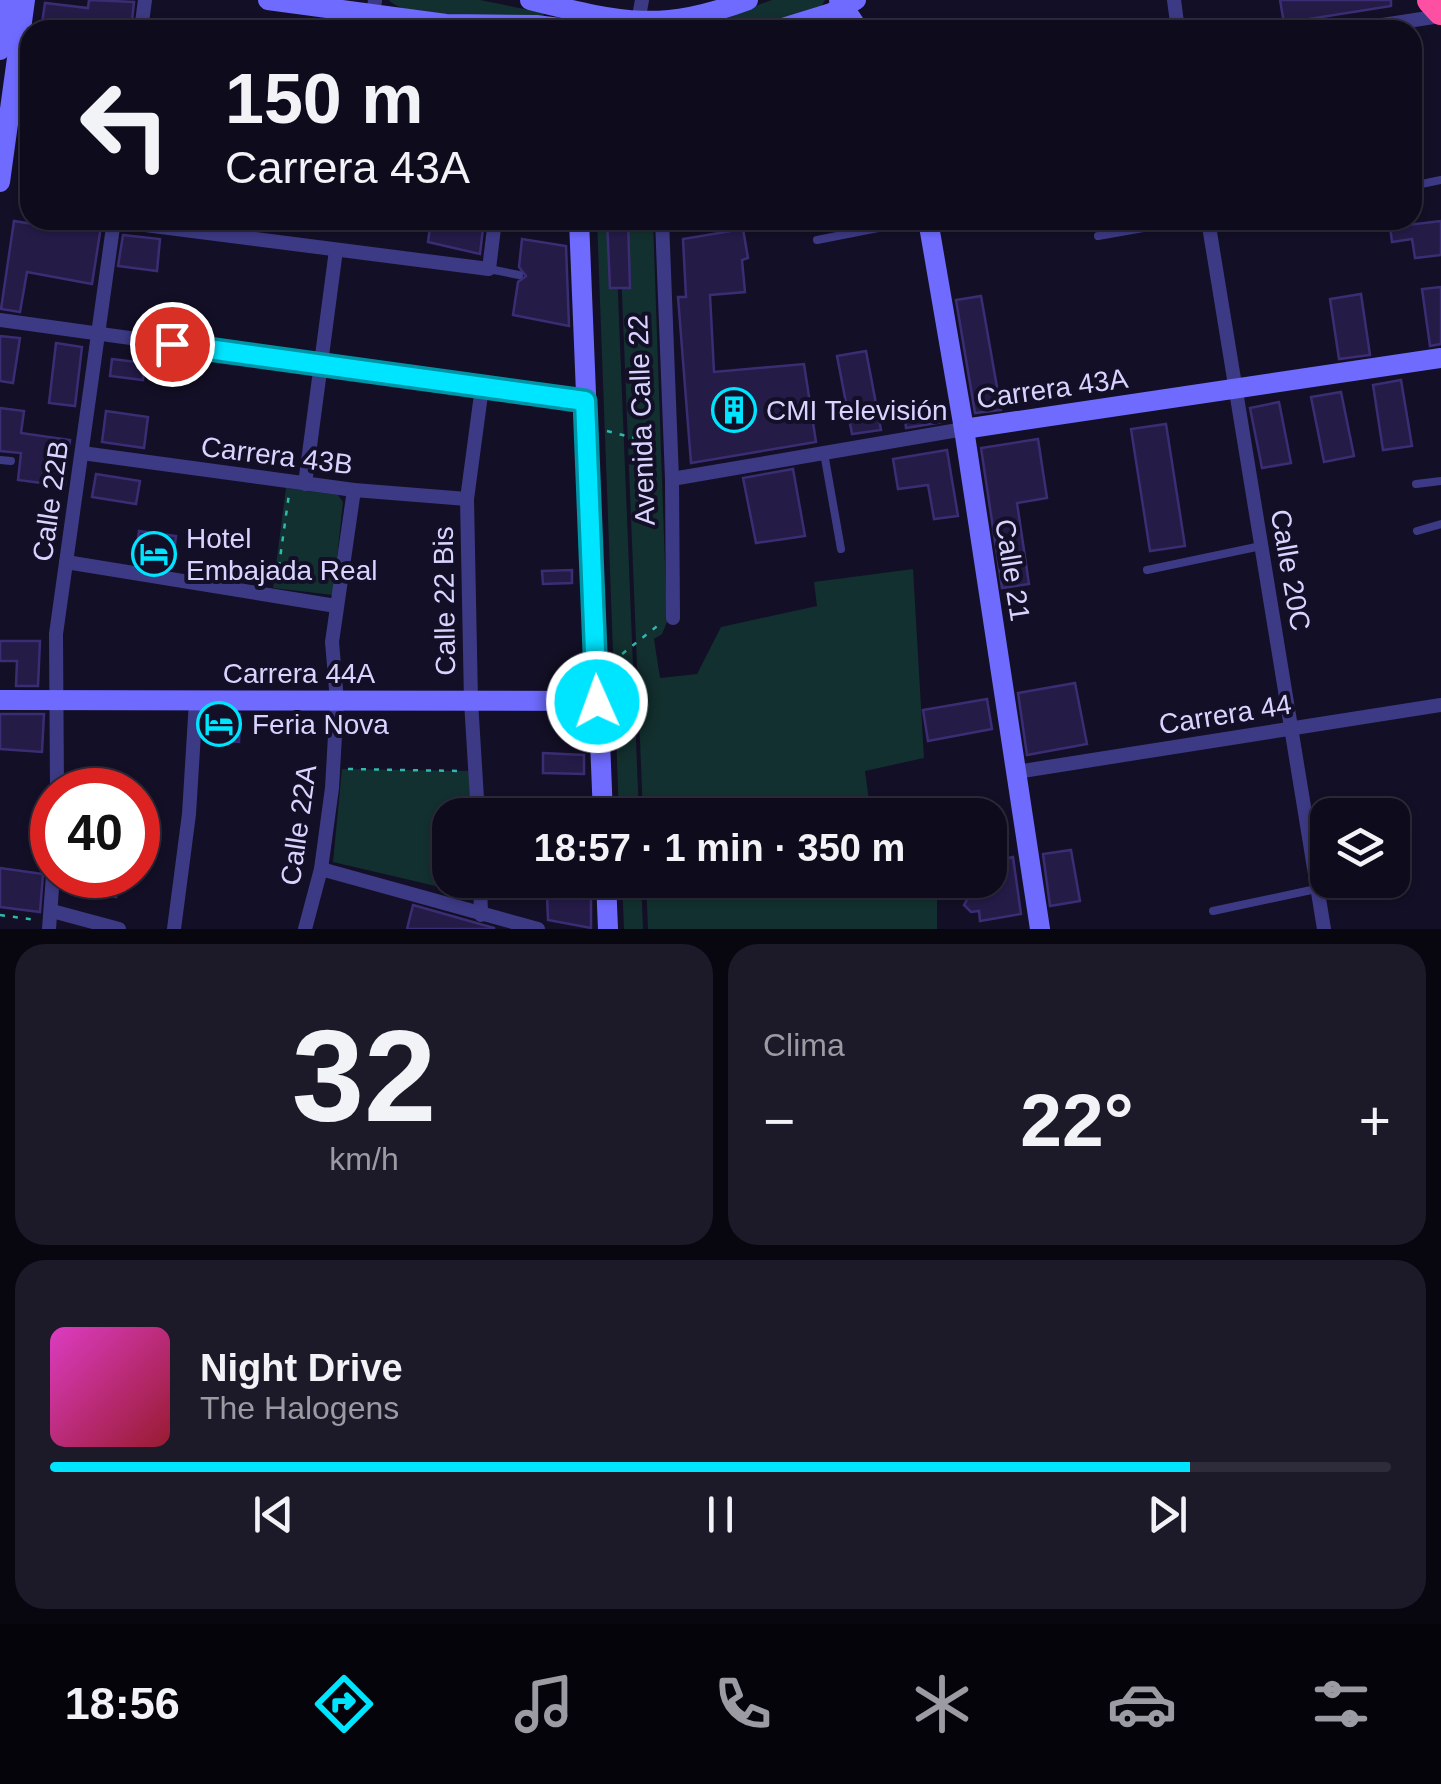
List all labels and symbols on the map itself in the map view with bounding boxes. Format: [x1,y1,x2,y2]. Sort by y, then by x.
pin [130,302,215,387]
street label: Avenida Calle 22 [622,314,661,526]
street label: Carrera 43A [974,362,1130,414]
building icon: CMI Televisión [711,387,757,433]
place label: CMI Televisión [766,395,948,426]
street label: Carrera 43B [199,431,355,480]
street label: Calle 22B [27,439,74,563]
street label: Calle 20C [1265,507,1316,633]
street label: Calle 21 [989,517,1036,623]
place label: Hotel Embajada Real [186,523,377,586]
street label: Calle 22 Bis [428,526,461,676]
hotel icon: Hotel Embajada Real [131,531,177,577]
position arrow [545,650,649,754]
street label: Carrera 44A [223,658,376,689]
street label: Carrera 44 [1157,689,1294,740]
hotel icon: Feria Nova [196,701,242,747]
place label: Feria Nova [252,709,389,740]
street label: Calle 22A [275,762,322,887]
speed limit sign: 40 [30,768,160,898]

